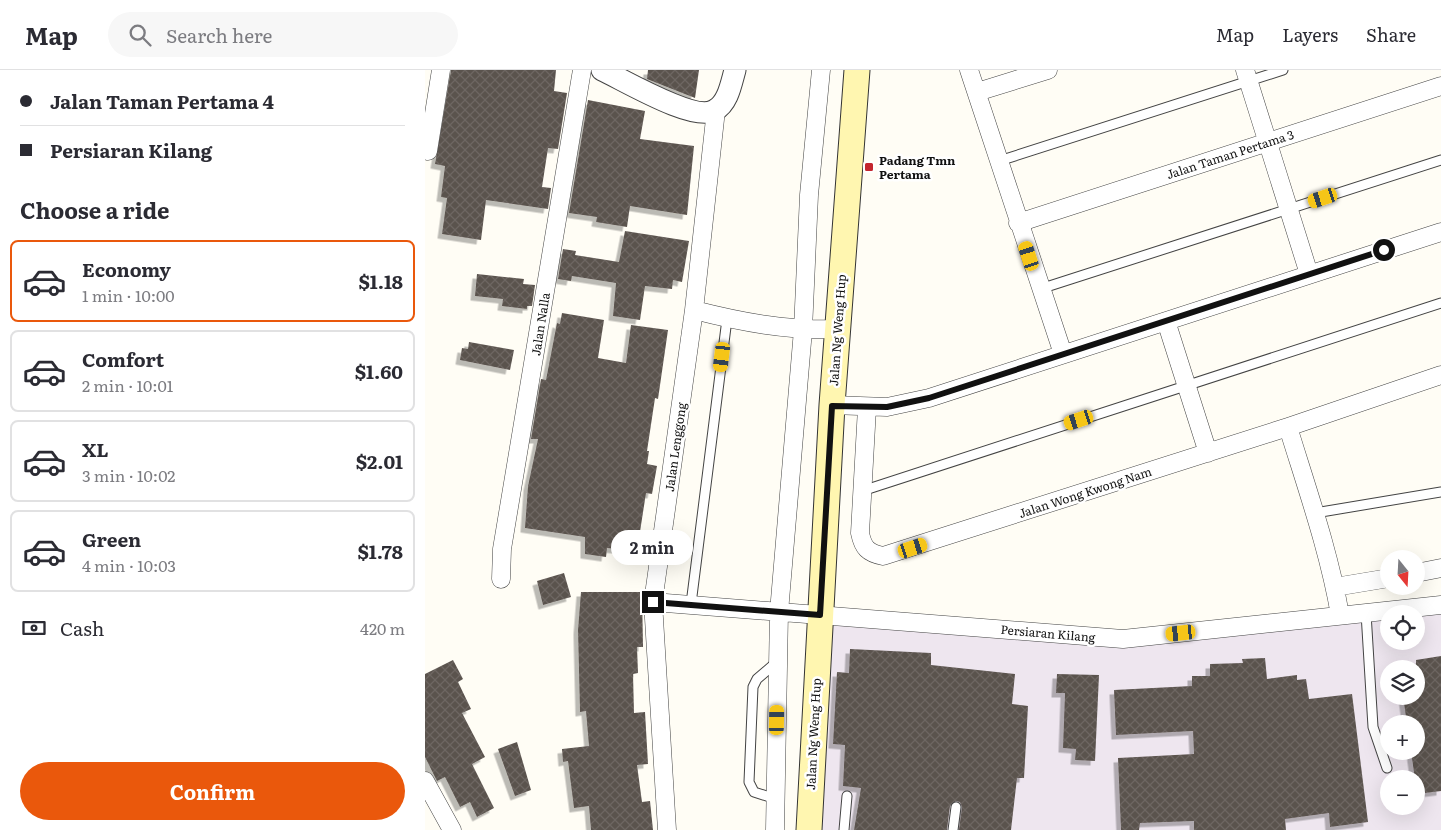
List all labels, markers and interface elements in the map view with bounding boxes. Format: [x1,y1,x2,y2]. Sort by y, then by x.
search box [108,12,458,57]
text: Map [25,17,78,52]
icon: search [126,21,154,49]
text: Search here [166,21,272,49]
text: Map [1216,21,1254,48]
text: Layers [1282,21,1338,48]
text: Share [1366,21,1416,48]
text: Jalan Taman Pertama 4 [50,87,274,115]
street label: Jalan Taman Pertama 3 [1164,125,1296,183]
text: Persiaran Kilang [50,136,212,164]
place label: Padang Tmn Pertama [879,151,956,183]
marker: Padang Tmn Pertama [863,161,875,173]
car [1306,186,1339,210]
text: Choose a ride [20,193,169,226]
car [1017,239,1040,273]
route start [1373,239,1395,261]
text: Economy [82,255,171,283]
icon: car [22,259,67,304]
text: $1.18 [359,267,403,295]
street label: Jalan Ng Weng Hup [824,274,850,386]
text: 1 min · 10:00 [82,283,174,307]
street label: Jalan Nalla [526,291,554,357]
car [712,341,731,373]
text: Comfort [82,345,164,373]
icon: car [22,349,67,394]
text: $1.60 [355,357,403,385]
text: 2 min · 10:01 [82,373,173,397]
street label: Jalan Lenggong [660,401,690,493]
car [1062,408,1095,432]
text: XL [82,435,109,463]
icon: car [22,439,67,484]
text: $2.01 [356,447,403,475]
street label: Jalan Wong Kwong Nam [1016,462,1154,522]
text: 3 min · 10:02 [82,463,175,487]
text: Green [82,525,141,553]
icon: car [22,529,67,574]
callout: 2 min [612,530,694,564]
text: 2 min [630,535,674,559]
car [896,536,929,560]
text: $1.78 [358,537,403,565]
north arrow [1380,550,1425,595]
map controls [1380,550,1425,815]
text: 4 min · 10:03 [82,553,176,577]
route end [642,591,664,613]
button: locate [1380,605,1425,650]
icon: cash [20,614,48,642]
text: Cash [60,614,104,642]
text: 420 m [360,616,405,640]
street label: Persiaran Kilang [1000,620,1097,646]
car [1165,624,1196,642]
button: layers [1380,660,1425,705]
street label: Jalan Ng Weng Hup [801,678,825,790]
car [769,705,784,735]
button: + [1380,715,1425,760]
button: Confirm [20,762,405,820]
button: − [1380,770,1425,815]

